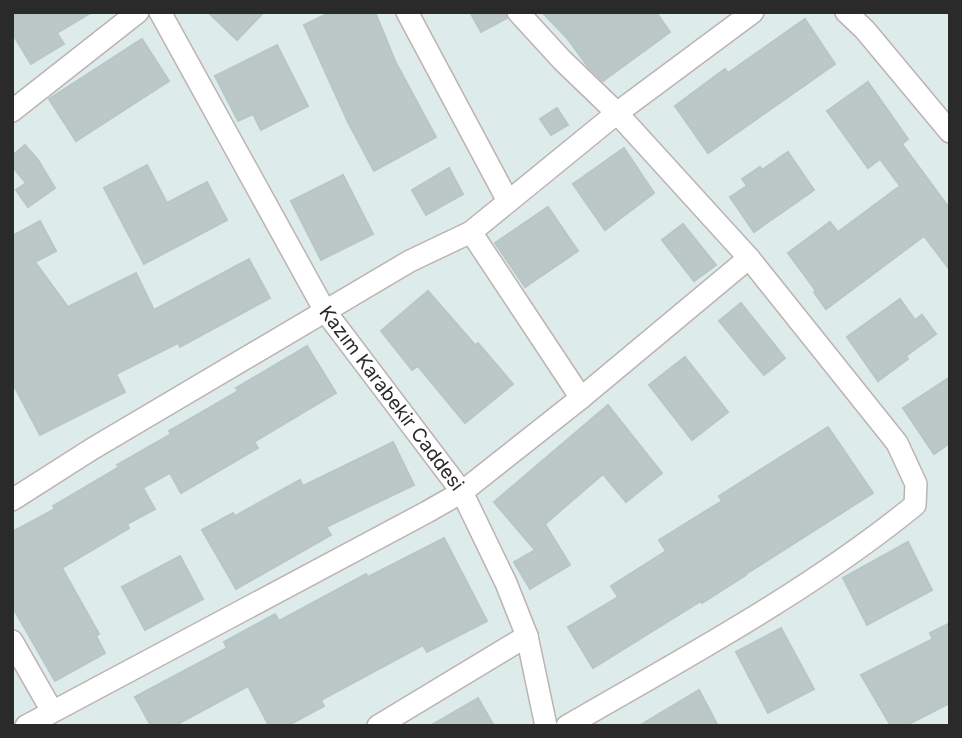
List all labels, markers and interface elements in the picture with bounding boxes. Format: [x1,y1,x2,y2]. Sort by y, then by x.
street label: Kazım Karabekir Caddesi [315,301,469,495]

